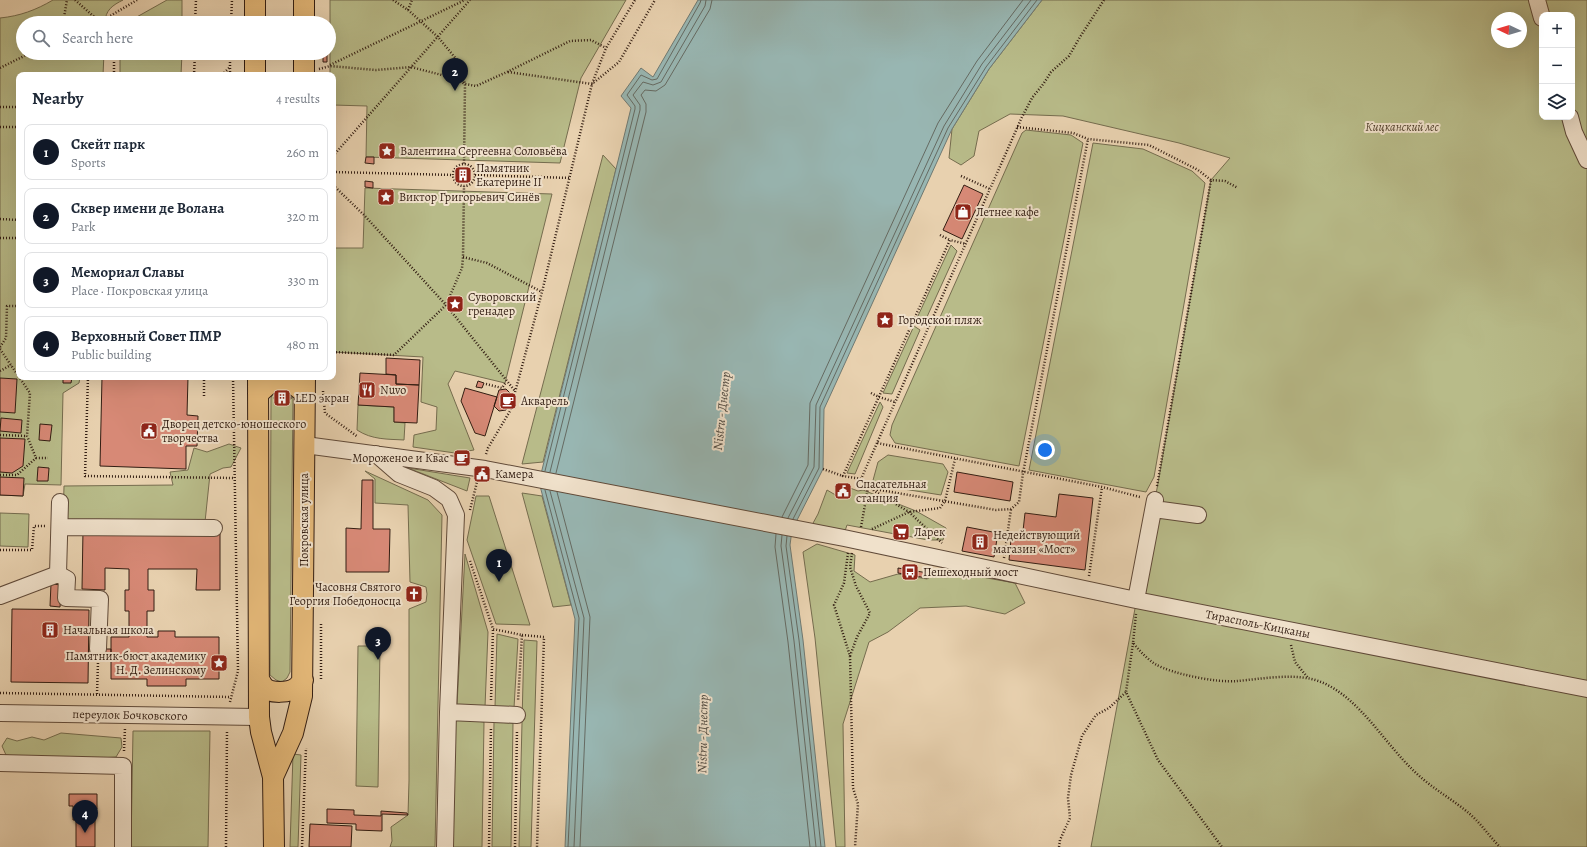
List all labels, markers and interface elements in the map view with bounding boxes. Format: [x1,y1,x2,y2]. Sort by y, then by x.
north arrow [1491,12,1527,48]
map controls [1539,12,1575,120]
button: + [1539,12,1575,48]
search box [16,16,336,60]
icon: search [30,27,52,49]
text: Search here [62,28,133,48]
button: − [1539,48,1575,84]
pin: 2 [442,58,468,91]
button: layers [1539,84,1575,120]
text: Nearby [32,87,83,110]
text: 4 results [276,90,320,107]
park label: Кицканский лес [1365,119,1439,135]
text: Скейт парк [71,134,145,154]
place icon: Валентина Сергеевна Соловьёва [377,141,397,161]
place label: Валентина Сергеевна Соловьёва [400,143,567,159]
text: 1 [44,144,48,161]
text: 260 m [286,144,319,161]
text: Sports [71,154,106,171]
place label: Памятник Екатерине II [476,160,542,190]
building icon: Памятник Екатерине II [453,165,473,185]
place icon: Виктор Григорьевич Синёв [376,187,396,207]
place label: Виктор Григорьевич Синёв [399,189,540,205]
text: Сквер имени де Волана [71,198,224,218]
shop icon: Летнее кафе [953,202,973,222]
place label: Летнее кафе [976,204,1039,220]
text: 2 [43,208,49,225]
text: 320 m [287,208,319,225]
text: Park [71,218,95,235]
text: Мемориал Славы [71,262,184,282]
text: 3 [43,272,49,289]
text: 330 m [288,272,319,289]
text: Place · Покровская улица [71,282,208,299]
place label: Суворовский гренадер [468,289,536,319]
place icon: Суворовский гренадер [445,294,465,314]
place icon: Городской пляж [875,310,895,330]
place label: Городской пляж [898,312,982,328]
text: Верховный Совет ПМР [71,326,221,346]
text: 4 [43,336,49,353]
text: 480 m [286,336,319,353]
text: Public building [71,346,151,363]
water label: Nistru - Днестр [709,371,734,451]
restaurant icon: Nuvo [357,380,377,400]
place label: Nuvo [380,382,406,398]
building icon: LED экран [272,388,292,408]
place label: LED экран [295,390,349,406]
cafe icon: Акварель [498,391,518,411]
place label: Акварель [520,393,569,409]
place label: Дворец детско-юношеского творчества [162,416,306,446]
public building icon: Дворец детско-юношеского творчества [139,421,159,441]
your location [1035,440,1055,460]
cafe icon: Мороженое и Квас [452,448,472,468]
place label: Мороженое и Квас [352,450,449,466]
public building icon: Камера [472,464,492,484]
place label: Камера [495,466,534,482]
street label: Покровская улица [296,472,312,567]
place label: Спасательная станция [856,476,927,506]
public building icon: Спасательная станция [833,481,853,501]
supermarket icon: Ларек [891,522,911,542]
place label: Ларек [914,524,945,540]
place label: Недействующий магазин «Мост» [993,527,1080,557]
building icon: Недействующий магазин «Мост» [970,532,990,552]
pin: 1 [486,549,512,582]
bus stop icon: Пешеходный мост [900,562,920,582]
place label: Пешеходный мост [923,564,1019,580]
place label: Часовня Святого Георгия Победоносца [289,579,401,609]
church icon: Часовня Святого Георгия Победоносца [404,584,424,604]
street label: Тирасполь-Кицканы [1204,606,1312,642]
building icon: Начальная школа [40,620,60,640]
place label: Начальная школа [63,622,154,638]
pin: 3 [365,627,391,660]
place label: Памятник-бюст академику Н. Д. Зелинскому [65,648,207,678]
place icon: Памятник-бюст академику Н. Д. Зелинскому [209,653,229,673]
water label: Nistru - Днестр [693,694,712,774]
street label: переулок Бочковского [72,706,188,724]
pin: 4 [72,800,98,833]

